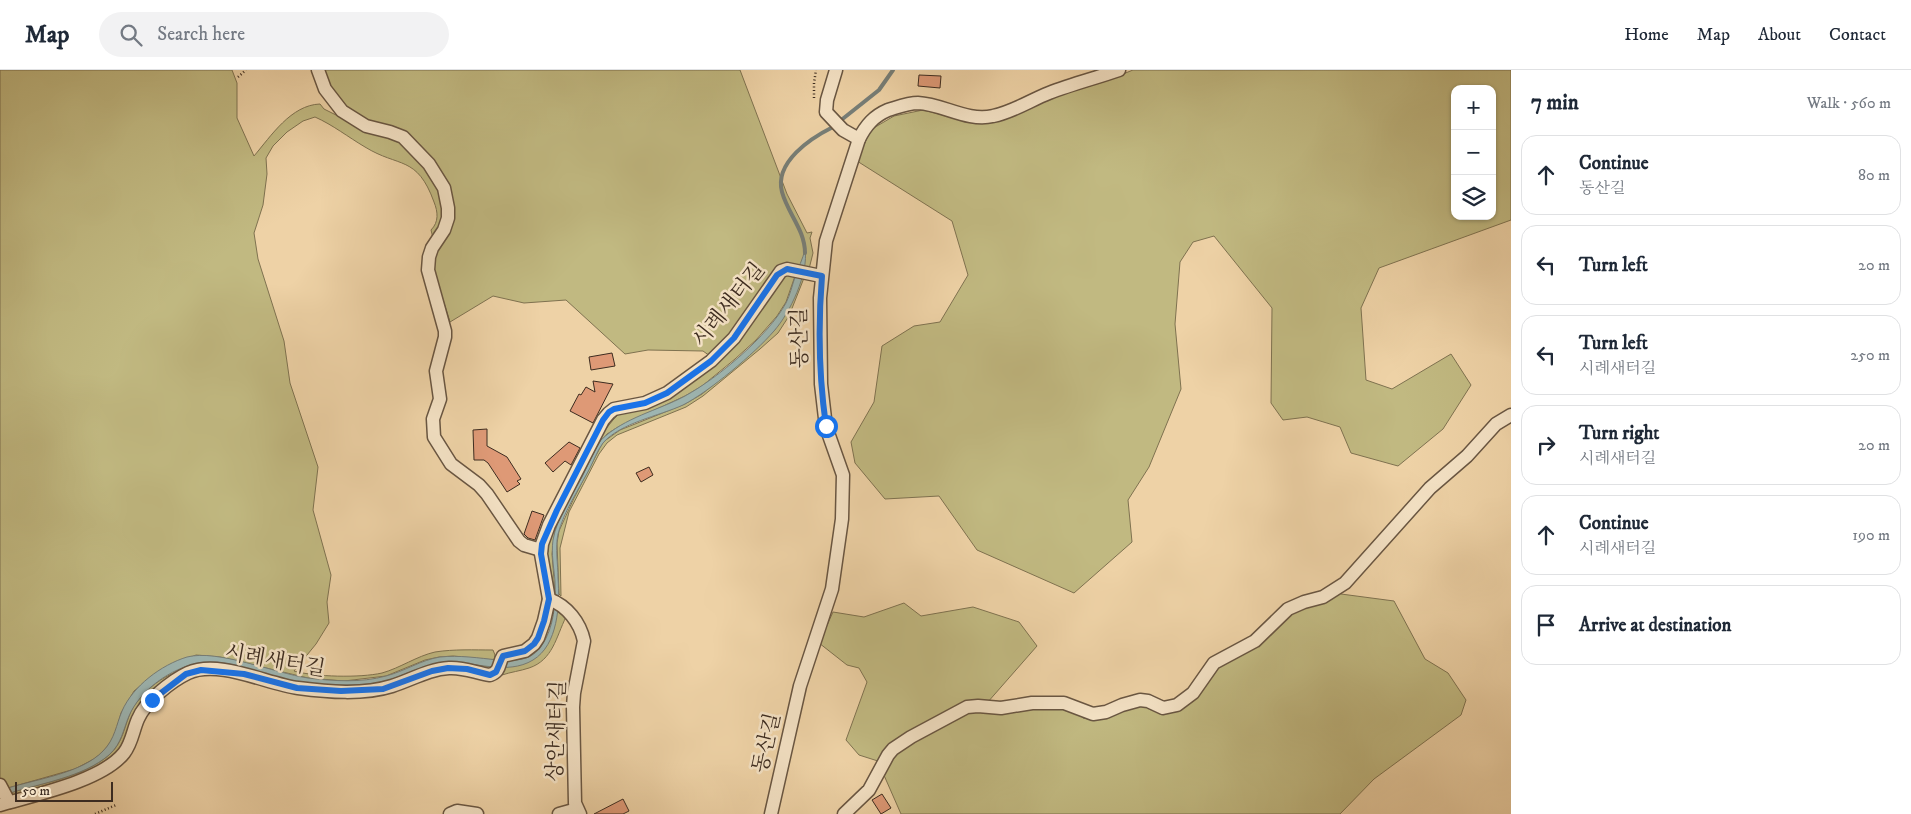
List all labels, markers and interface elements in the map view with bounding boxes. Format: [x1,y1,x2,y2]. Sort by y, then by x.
search box [99,12,449,57]
text: Map [25,20,69,50]
icon: search [117,21,145,49]
text: Search here [157,23,245,46]
text: Home [1624,24,1669,46]
text: Map [1697,24,1730,46]
text: About [1758,24,1801,46]
text: Contact [1829,24,1886,46]
map controls [1451,85,1496,220]
button: + [1451,85,1496,130]
text: 7 min [1531,90,1579,116]
text: Walk · 560 m [1807,93,1891,113]
button: − [1451,130,1496,175]
text: Continue [1579,152,1649,175]
icon: ahead [1532,161,1560,189]
text: 80 m [1858,165,1890,185]
button: layers [1451,175,1496,220]
text: 동산길 [1579,178,1625,198]
icon: left [1532,251,1560,279]
text: Turn left [1579,254,1648,277]
text: 20 m [1858,255,1890,275]
street label: 시례새터길 [687,257,771,353]
street label: 동산길 [786,307,814,369]
text: Turn left [1579,332,1648,355]
icon: left [1532,341,1560,369]
text: 250 m [1850,345,1890,365]
text: 시례새터길 [1579,358,1656,378]
route start [815,415,838,438]
text: Turn right [1579,422,1659,445]
icon: right [1532,431,1560,459]
text: 20 m [1858,435,1890,455]
text: 시례새터길 [1579,448,1656,468]
text: Continue [1579,512,1649,535]
icon: ahead [1532,521,1560,549]
text: 190 m [1852,525,1890,545]
text: 시례새터길 [1579,538,1656,558]
icon: arrive [1532,611,1560,639]
text: Arrive at destination [1579,614,1731,637]
street label: 시례새터길 [223,639,327,683]
street label: 상안새터길 [542,680,572,782]
route end [141,689,164,712]
street label: 동산길 [747,710,787,776]
scale bar [15,779,112,802]
text: 50 m [22,782,50,800]

